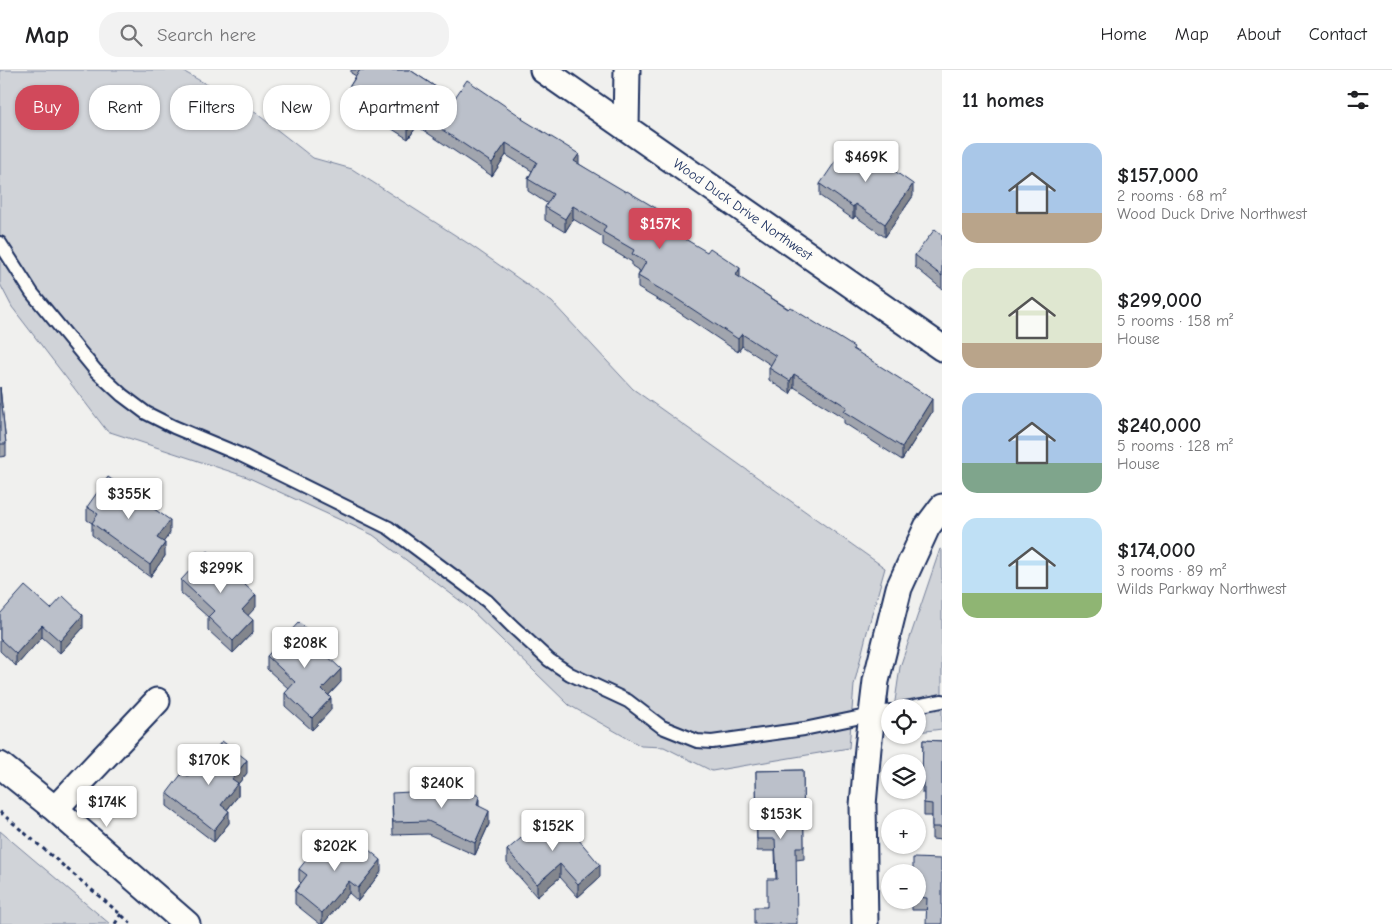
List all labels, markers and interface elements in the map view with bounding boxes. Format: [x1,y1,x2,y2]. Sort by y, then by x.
search box [99,12,449,57]
text: Map [25,21,69,49]
icon: search [117,21,145,49]
text: Search here [157,24,256,46]
text: Home [1100,24,1147,45]
text: Map [1175,24,1209,45]
text: About [1237,24,1281,45]
text: Contact [1309,24,1367,45]
chip: Buy [15,85,79,130]
chip: Rent [89,85,160,130]
chip: Filters [170,85,253,130]
chip: New [263,85,330,130]
chip: Apartment [340,85,457,130]
icon: filters [1344,86,1372,114]
text: 11 homes [962,88,1044,112]
pin: $469K [831,140,901,183]
text: $469K [845,148,887,166]
street label: Wood Duck Drive Northwest [670,155,816,265]
icon: home [1002,163,1062,223]
text: $157,000 [1117,163,1199,187]
text: 2 rooms · 68 m² [1117,187,1227,205]
text: Wood Duck Drive Northwest [1117,205,1307,223]
pin: $157K [625,208,695,250]
text: $157K [640,215,680,233]
icon: home [1002,288,1062,348]
text: $299,000 [1117,288,1202,312]
text: 5 rooms · 158 m² [1117,312,1233,330]
text: House [1117,330,1160,348]
icon: home [1002,413,1062,473]
text: $240,000 [1117,413,1201,437]
text: 5 rooms · 128 m² [1117,437,1233,455]
text: House [1117,455,1160,473]
pin: $355K [94,478,164,520]
text: $355K [107,485,151,503]
icon: home [1002,538,1062,598]
text: $174,000 [1117,538,1196,562]
pin: $299K [186,552,256,594]
text: $299K [199,559,243,577]
text: 3 rooms · 89 m² [1117,562,1226,580]
text: Wilds Parkway Northwest [1117,580,1286,598]
pin: $208K [270,626,340,669]
text: $208K [283,634,327,652]
map controls [881,699,926,909]
button: locate [881,699,926,744]
pin: $170K [174,744,244,786]
text: $170K [188,751,230,769]
button: layers [881,754,926,799]
pin: $240K [407,766,477,809]
text: $240K [421,774,463,792]
pin: $174K [72,786,142,828]
text: $174K [88,793,126,811]
pin: $153K [746,798,816,840]
text: $153K [760,805,802,823]
button: + [881,809,926,854]
pin: $152K [518,810,588,852]
text: $152K [532,817,574,835]
pin: $202K [300,830,370,872]
text: $202K [313,837,357,855]
button: − [881,864,926,909]

